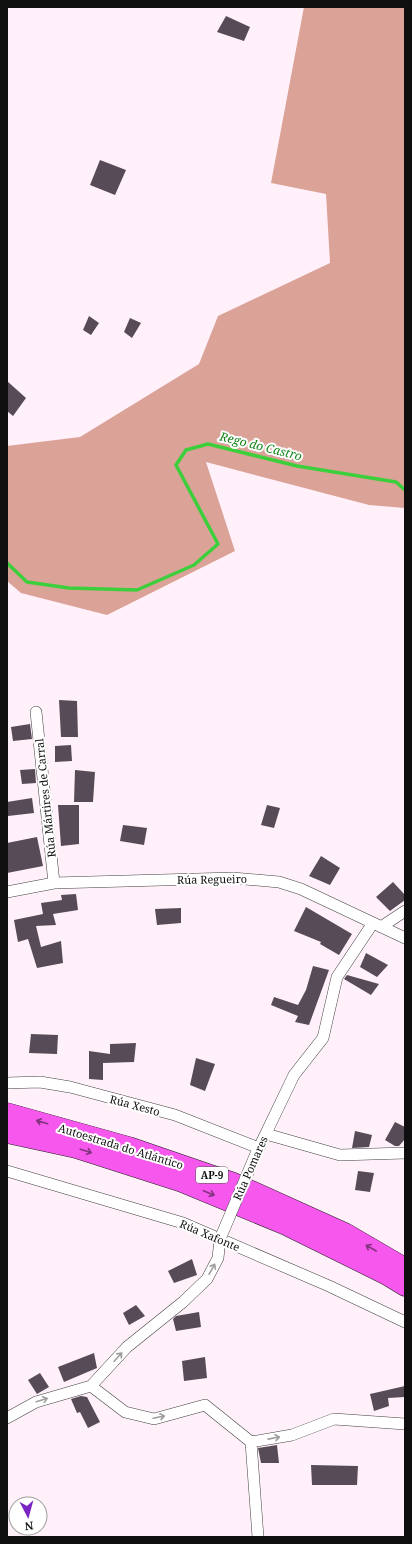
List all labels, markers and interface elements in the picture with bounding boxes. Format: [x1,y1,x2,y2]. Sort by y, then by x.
water label: Rego do Castro [217,427,304,464]
street label: Rúa Mártires de Carral [31,737,59,858]
street label: Rúa Regueiro [177,871,247,887]
street label: Rúa Xesto [108,1091,162,1119]
one-way arrow [35,1118,48,1125]
street label: Autoestrada do Atlántico [57,1120,185,1172]
street label: Rúa Pomares [229,1133,271,1203]
one-way arrow [79,1148,92,1155]
road number: AP-9 [196,1167,228,1183]
one-way arrow [202,1190,214,1197]
street label: Rúa Xafonte [178,1216,242,1254]
one-way arrow [365,1244,377,1252]
one-way arrow [209,1263,217,1275]
one-way arrow [113,1351,122,1362]
one-way arrow [35,1396,48,1403]
one-way arrow [153,1413,166,1421]
one-way arrow [268,1434,281,1442]
north arrow [8,1496,48,1536]
text: N [24,1519,34,1534]

